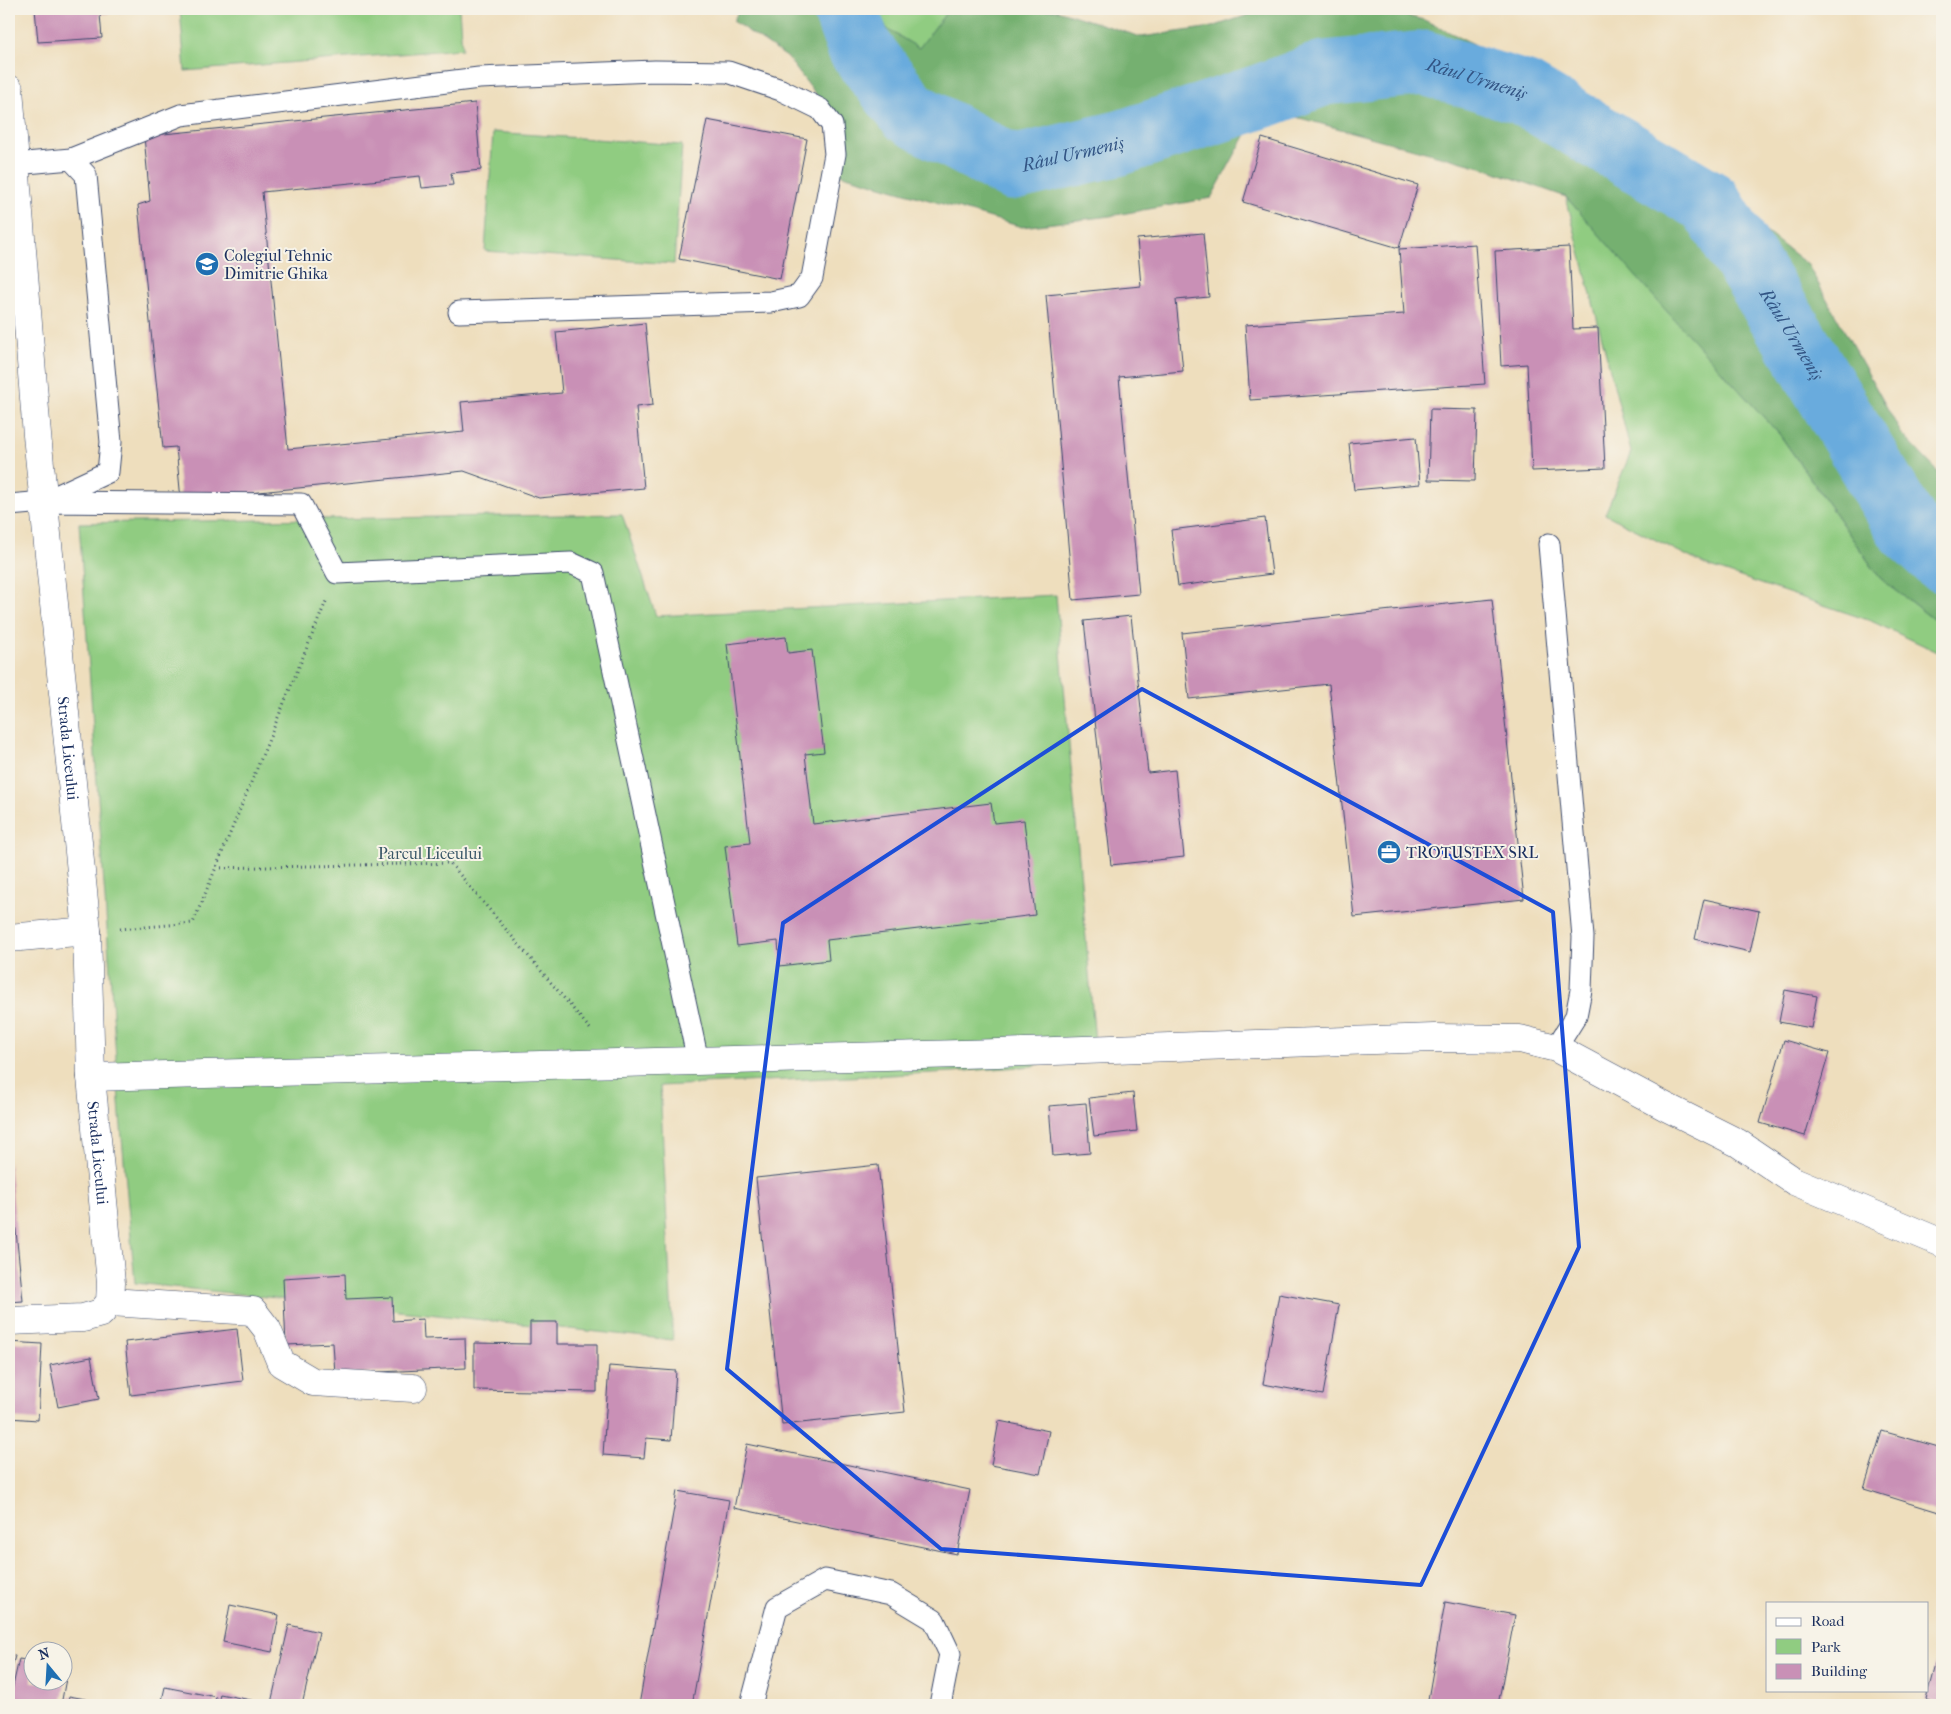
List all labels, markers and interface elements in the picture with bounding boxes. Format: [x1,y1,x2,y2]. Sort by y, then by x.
water label: Râul Urmeniș [1423,53,1532,104]
water label: Râul Urmeniș [1019,132,1127,176]
place label: Colegiul Tehnic Dimitrie Ghika [224,246,332,283]
school or university icon: Colegiul Tehnic Dimitrie Ghika [194,251,220,277]
water label: Râul Urmeniș [1755,284,1828,384]
street label: Strada Liceului [54,696,83,801]
office icon: TROTUSTEX SRL [1376,839,1402,865]
place label: TROTUSTEX SRL [1406,843,1538,862]
park label: Parcul Liceului [378,844,482,863]
street label: Strada Liceului [84,1100,113,1206]
legend [1766,1602,1928,1692]
text: Road [1811,1612,1845,1630]
text: Park [1811,1638,1841,1656]
north arrow [22,1642,72,1692]
text: N [36,1644,52,1664]
text: Building [1811,1662,1868,1680]

